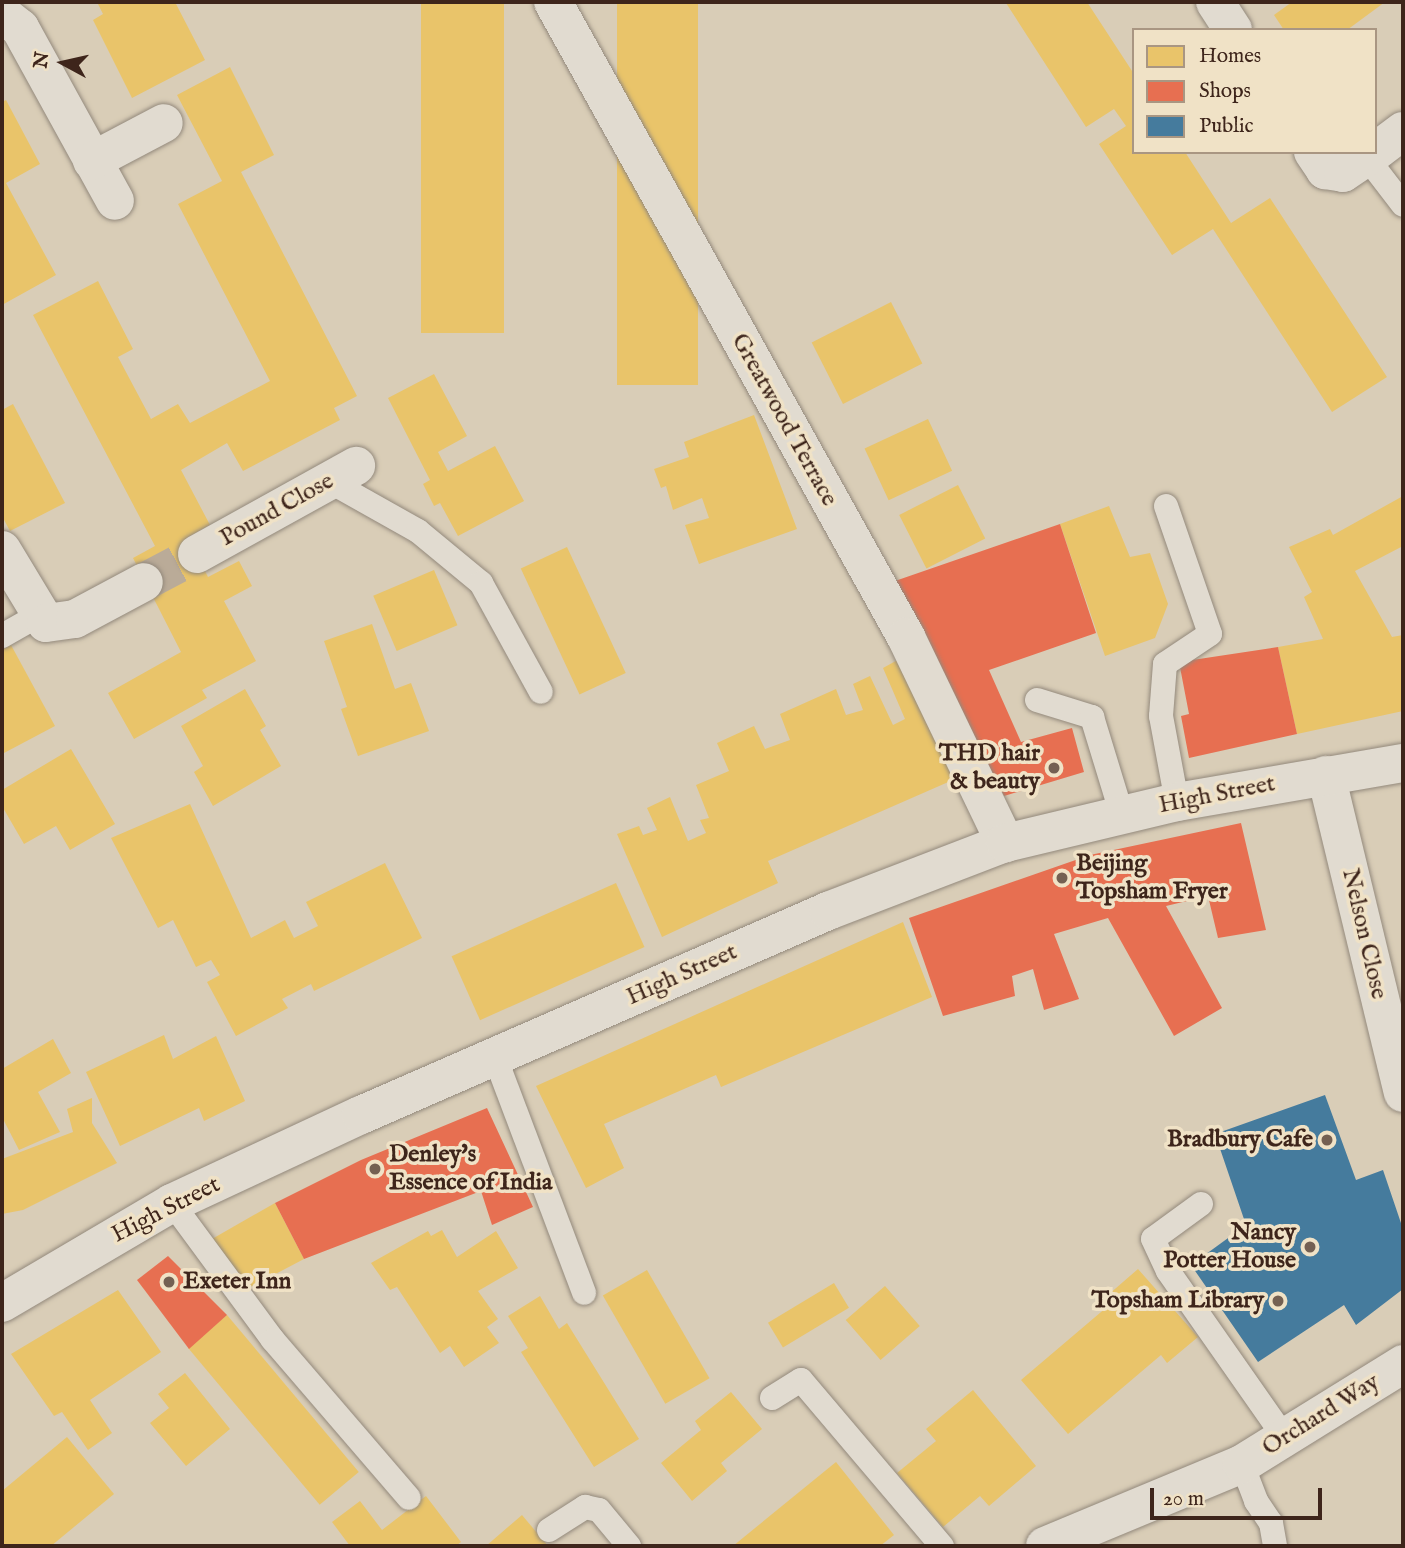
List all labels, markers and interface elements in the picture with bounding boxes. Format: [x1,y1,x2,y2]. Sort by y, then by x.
north arrow [28,28,98,98]
legend [1132,28,1377,154]
text: Homes [1199,43,1261,70]
text: N [29,50,55,70]
text: Shops [1199,78,1251,105]
text: Public [1199,113,1253,140]
street label: Greatwood Terrace [725,329,843,511]
street label: Pound Close [215,467,339,553]
place label: THD hair & beauty [939,740,1040,796]
marker: THD hair & beauty [1046,760,1062,776]
street label: High Street [1156,770,1278,820]
place label: Beijing Topsham Fryer [1076,850,1228,906]
street label: Nelson Close [1335,866,1393,1002]
marker: Beijing Topsham Fryer [1054,870,1070,886]
street label: High Street [622,938,742,1012]
place label: Bradbury Cafe [1167,1126,1313,1154]
marker: Bradbury Cafe [1319,1132,1335,1148]
place label: Denley's Essence of India [389,1141,552,1197]
marker: Denley's Essence of India [367,1161,383,1177]
street label: High Street [107,1170,225,1250]
place label: Nancy Potter House [1163,1219,1296,1275]
marker: Nancy Potter House [1302,1239,1318,1255]
place label: Exeter Inn [183,1268,291,1296]
marker: Exeter Inn [161,1274,177,1290]
place label: Topsham Library [1091,1287,1264,1315]
marker: Topsham Library [1270,1293,1286,1309]
street label: Orchard Way [1257,1368,1385,1462]
scale bar [1153,1474,1324,1518]
text: 20 m [1163,1486,1204,1513]

